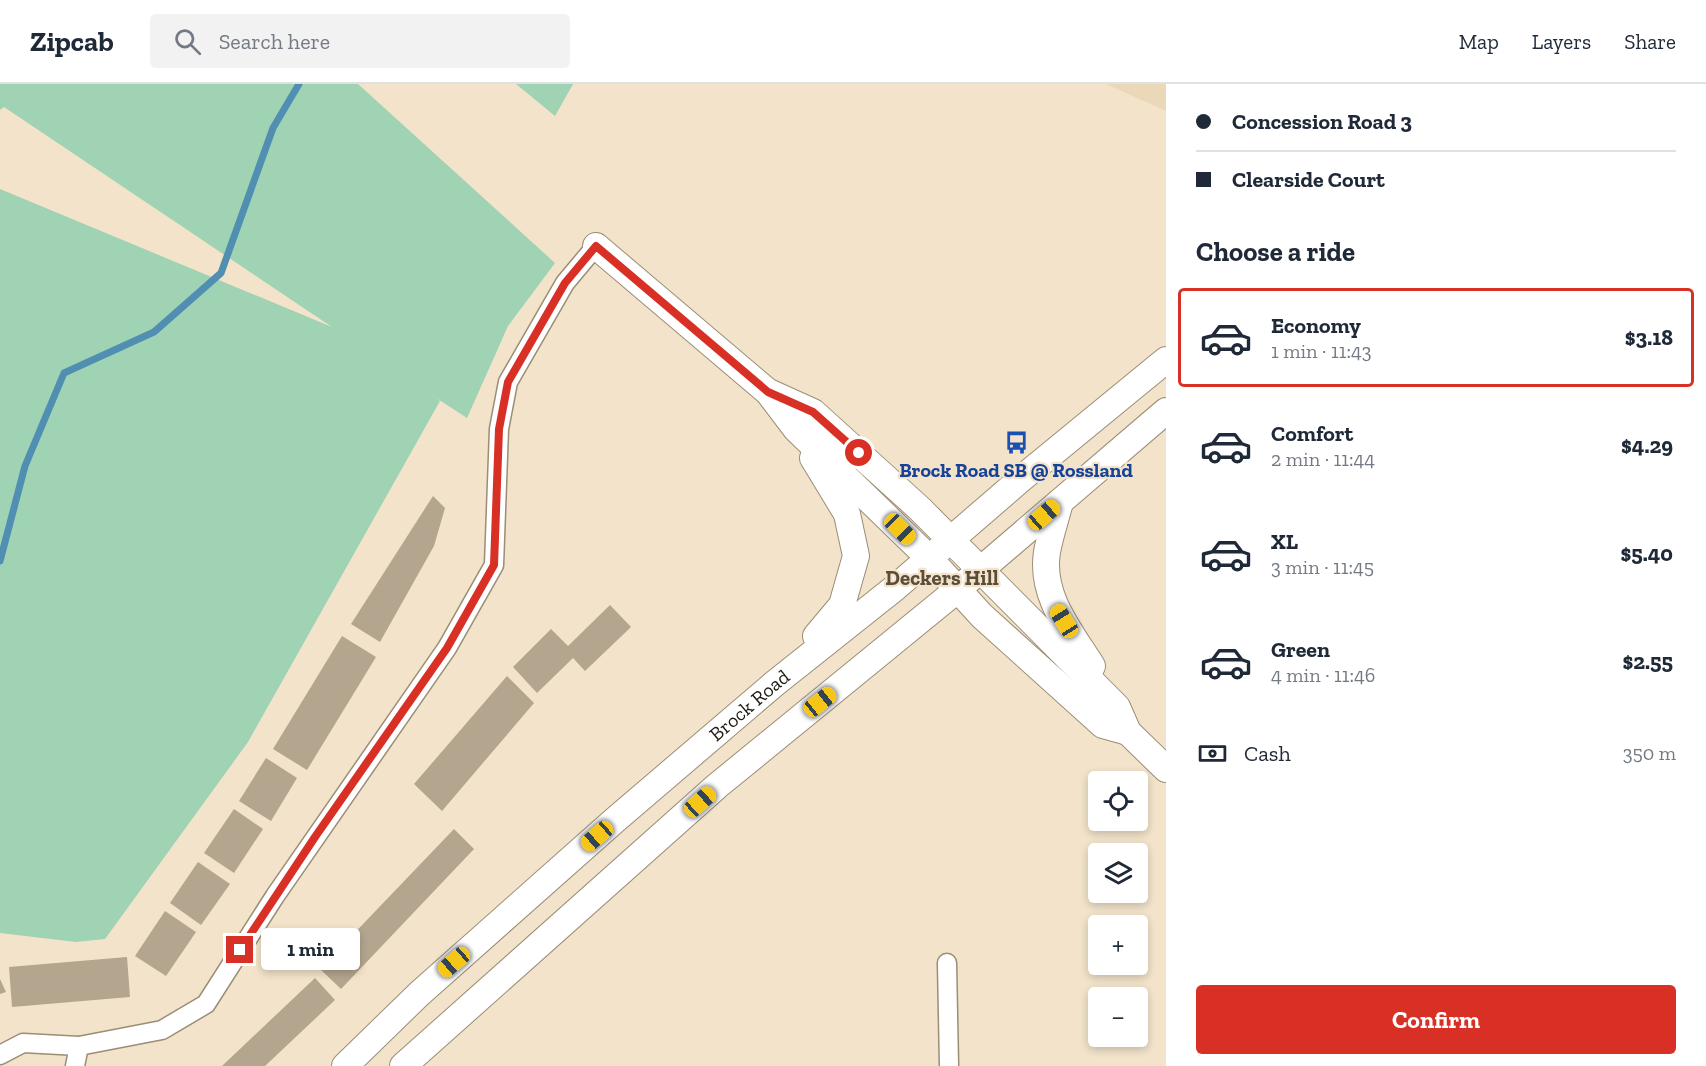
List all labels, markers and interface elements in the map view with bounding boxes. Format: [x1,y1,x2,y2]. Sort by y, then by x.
search box [150,14,570,68]
text: Zipcab [30,25,114,58]
icon: search [171,25,204,58]
text: Search here [219,28,330,55]
text: Map [1459,29,1499,54]
text: Layers [1532,29,1591,54]
text: Share [1624,29,1676,54]
text: Concession Road 3 [1232,108,1412,135]
text: Clearside Court [1232,166,1385,193]
text: Choose a ride [1196,236,1355,268]
icon: car [1199,311,1253,365]
text: Economy [1271,312,1361,339]
text: $3.18 [1625,324,1673,351]
text: 1 min · 11:43 [1271,339,1371,363]
icon: car [1199,419,1253,473]
text: Comfort [1271,420,1353,447]
bus stop icon: Brock Road SB @ Rossland [1003,430,1029,456]
text: $4.29 [1621,432,1673,459]
route start [845,439,872,466]
text: 2 min · 11:44 [1271,447,1375,471]
place label: Brock Road SB @ Rossland [899,458,1133,482]
car [1025,496,1063,534]
car [881,510,919,548]
icon: car [1199,527,1253,581]
text: XL [1271,528,1298,555]
text: $5.40 [1620,540,1673,567]
text: 3 min · 11:45 [1271,555,1374,579]
district label: Deckers Hill [885,565,999,590]
car [1047,601,1081,641]
icon: car [1199,635,1253,689]
text: Green [1271,636,1330,663]
text: $2.55 [1622,648,1673,675]
text: 4 min · 11:46 [1271,663,1375,687]
street label: Brock Road [704,664,794,746]
car [800,684,840,720]
icon: cash [1196,737,1229,770]
text: Cash [1244,740,1291,767]
text: 350 m [1623,741,1676,765]
map controls [1088,771,1148,1047]
button: locate [1088,771,1148,831]
car [681,783,719,821]
car [578,817,616,855]
button: layers [1088,843,1148,903]
button: + [1088,915,1148,975]
callout: 1 min [261,929,360,971]
route end [226,936,253,963]
text: 1 min [287,937,334,961]
car [435,943,473,981]
button: Confirm [1196,985,1676,1054]
button: − [1088,987,1148,1047]

